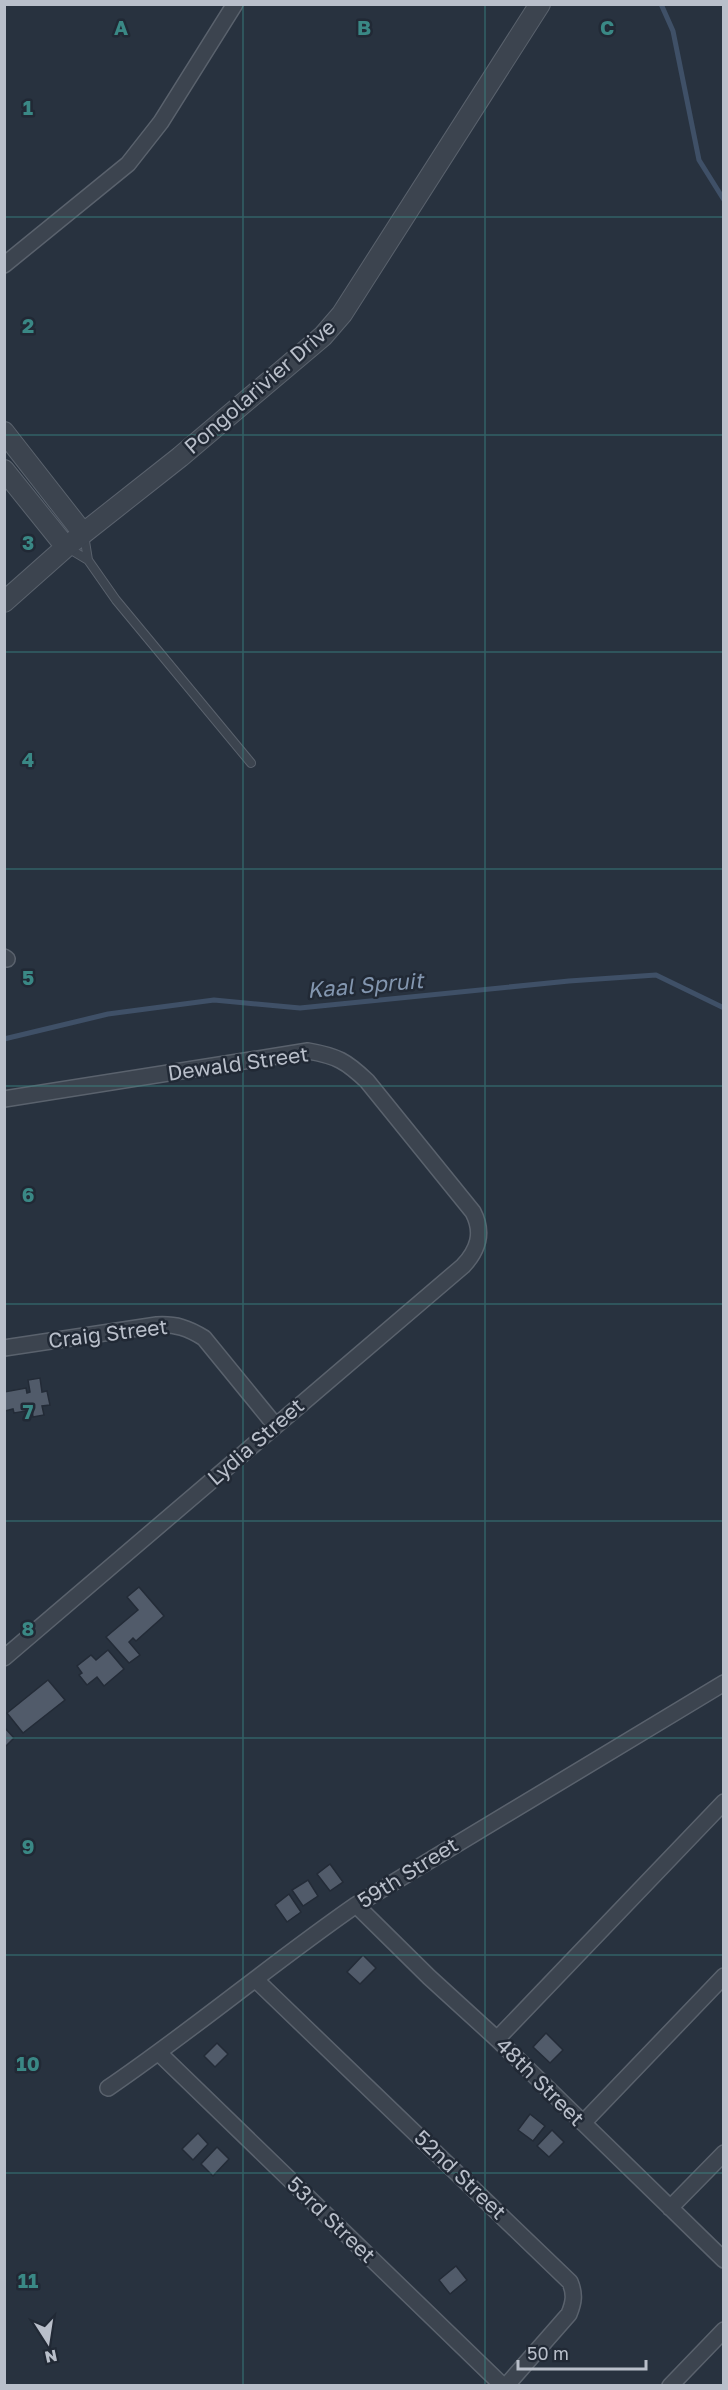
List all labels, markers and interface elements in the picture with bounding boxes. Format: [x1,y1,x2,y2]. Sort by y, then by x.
text: A [114,15,128,39]
text: B [357,15,371,39]
text: C [600,15,614,39]
text: 1 [23,95,33,119]
text: 2 [22,313,34,337]
street label: Pongolarivier Drive [178,313,340,459]
text: 3 [22,530,34,554]
text: 4 [22,747,34,771]
text: 5 [22,965,34,989]
water label: Kaal Spruit [306,966,426,1003]
street label: Dewald Street [166,1040,310,1086]
text: 6 [22,1182,34,1206]
street label: Craig Street [47,1313,169,1353]
street label: Lydia Street [202,1392,309,1490]
text: 7 [23,1399,34,1423]
text: 8 [22,1616,34,1640]
street label: 59th Street [352,1831,463,1913]
text: 9 [22,1834,34,1858]
street label: 48th Street [491,2032,590,2131]
text: 10 [16,2051,40,2075]
street label: 52nd Street [409,2124,512,2224]
street label: 53rd Street [282,2171,381,2268]
text: 11 [18,2268,38,2292]
north arrow [18,2312,78,2372]
scale bar [518,2333,646,2371]
text: 50 m [527,2342,569,2364]
text: N [43,2346,59,2368]

